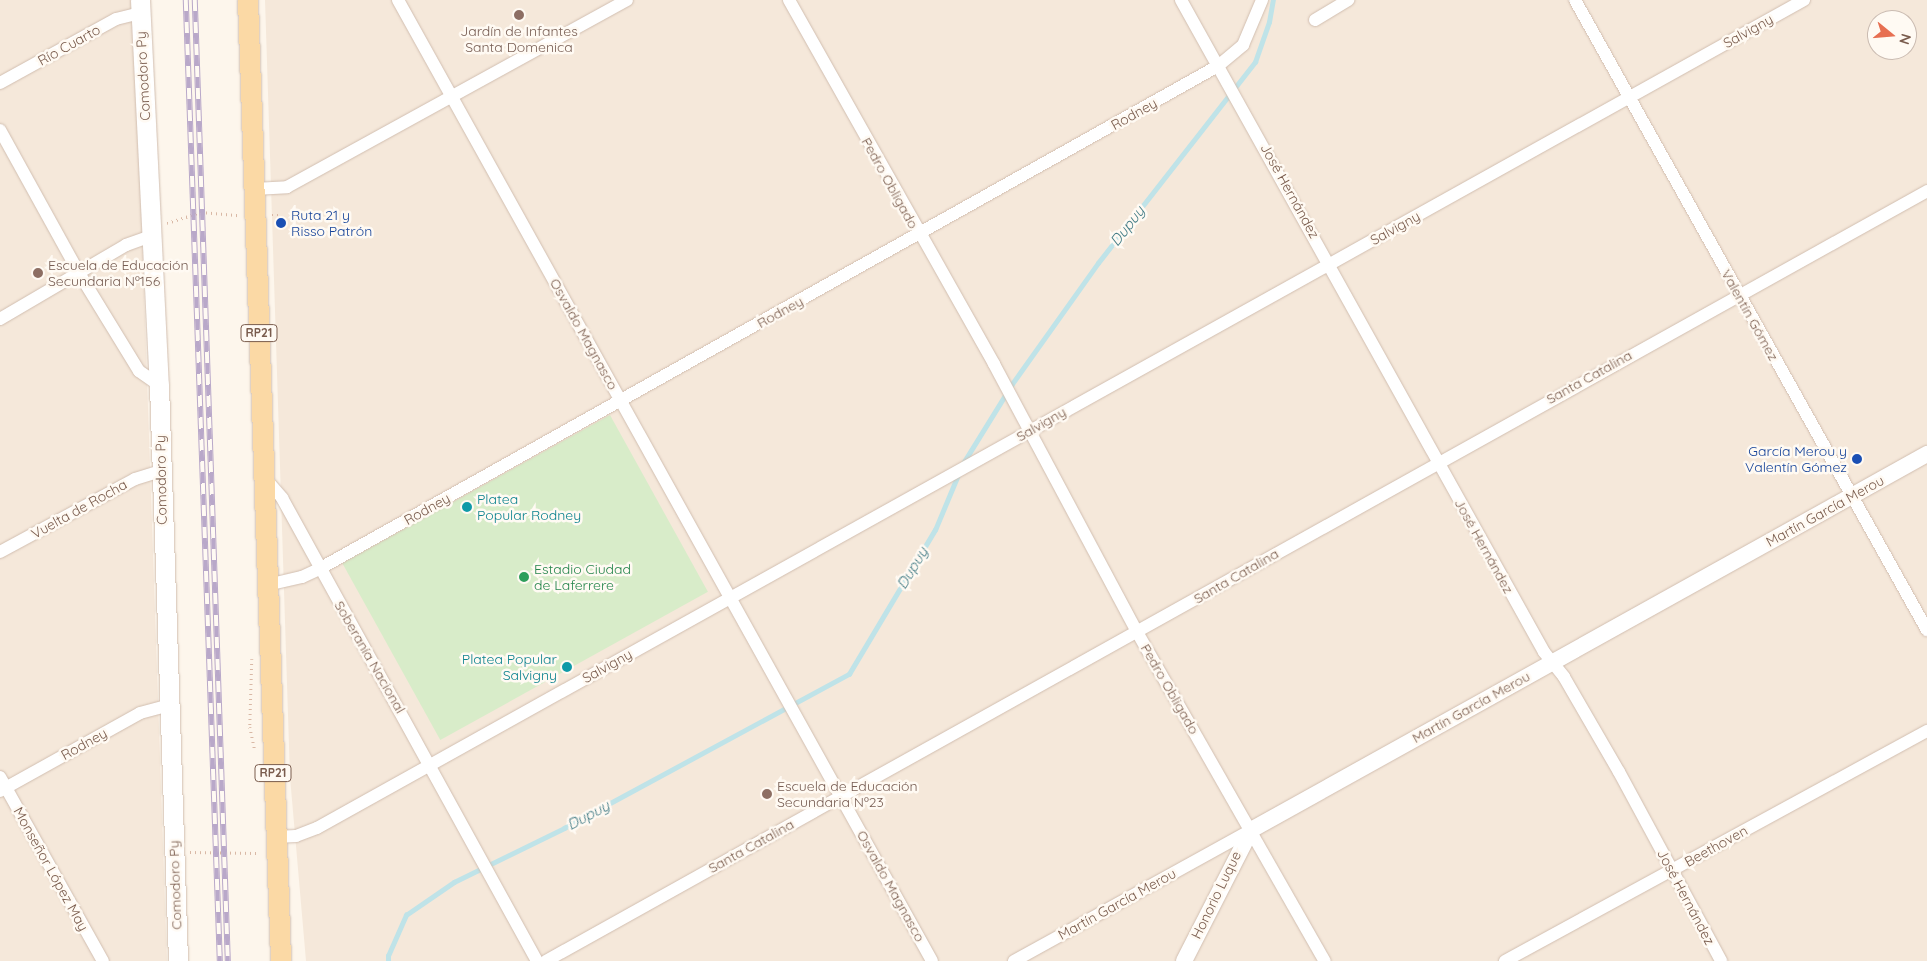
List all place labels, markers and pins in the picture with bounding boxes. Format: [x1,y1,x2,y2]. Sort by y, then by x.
marker: Jardín de Infantes Santa Domenica [513,9,525,21]
place label: Jardín de Infantes Santa Domenica [460,23,578,56]
place label: Ruta 21 y Risso Patrón [291,207,372,240]
marker: Ruta 21 y Risso Patrón [275,217,287,229]
place label: Escuela de Educación Secundaria Nº156 [48,257,188,290]
marker: Escuela de Educación Secundaria Nº156 [32,267,44,279]
place label: García Merou y Valentín Gómez [1745,443,1847,476]
marker: García Merou y Valentín Gómez [1851,453,1863,465]
place label: Platea Popular Rodney [477,491,581,524]
marker: Platea Popular Rodney [461,501,473,513]
place label: Estadio Ciudad de Laferrere [534,561,631,594]
marker: Estadio Ciudad de Laferrere [518,571,530,583]
place label: Platea Popular Salvigny [462,651,557,684]
marker: Platea Popular Salvigny [561,661,573,673]
place label: Escuela de Educación Secundaria Nº23 [777,778,917,810]
marker: Escuela de Educación Secundaria Nº23 [761,788,773,800]

